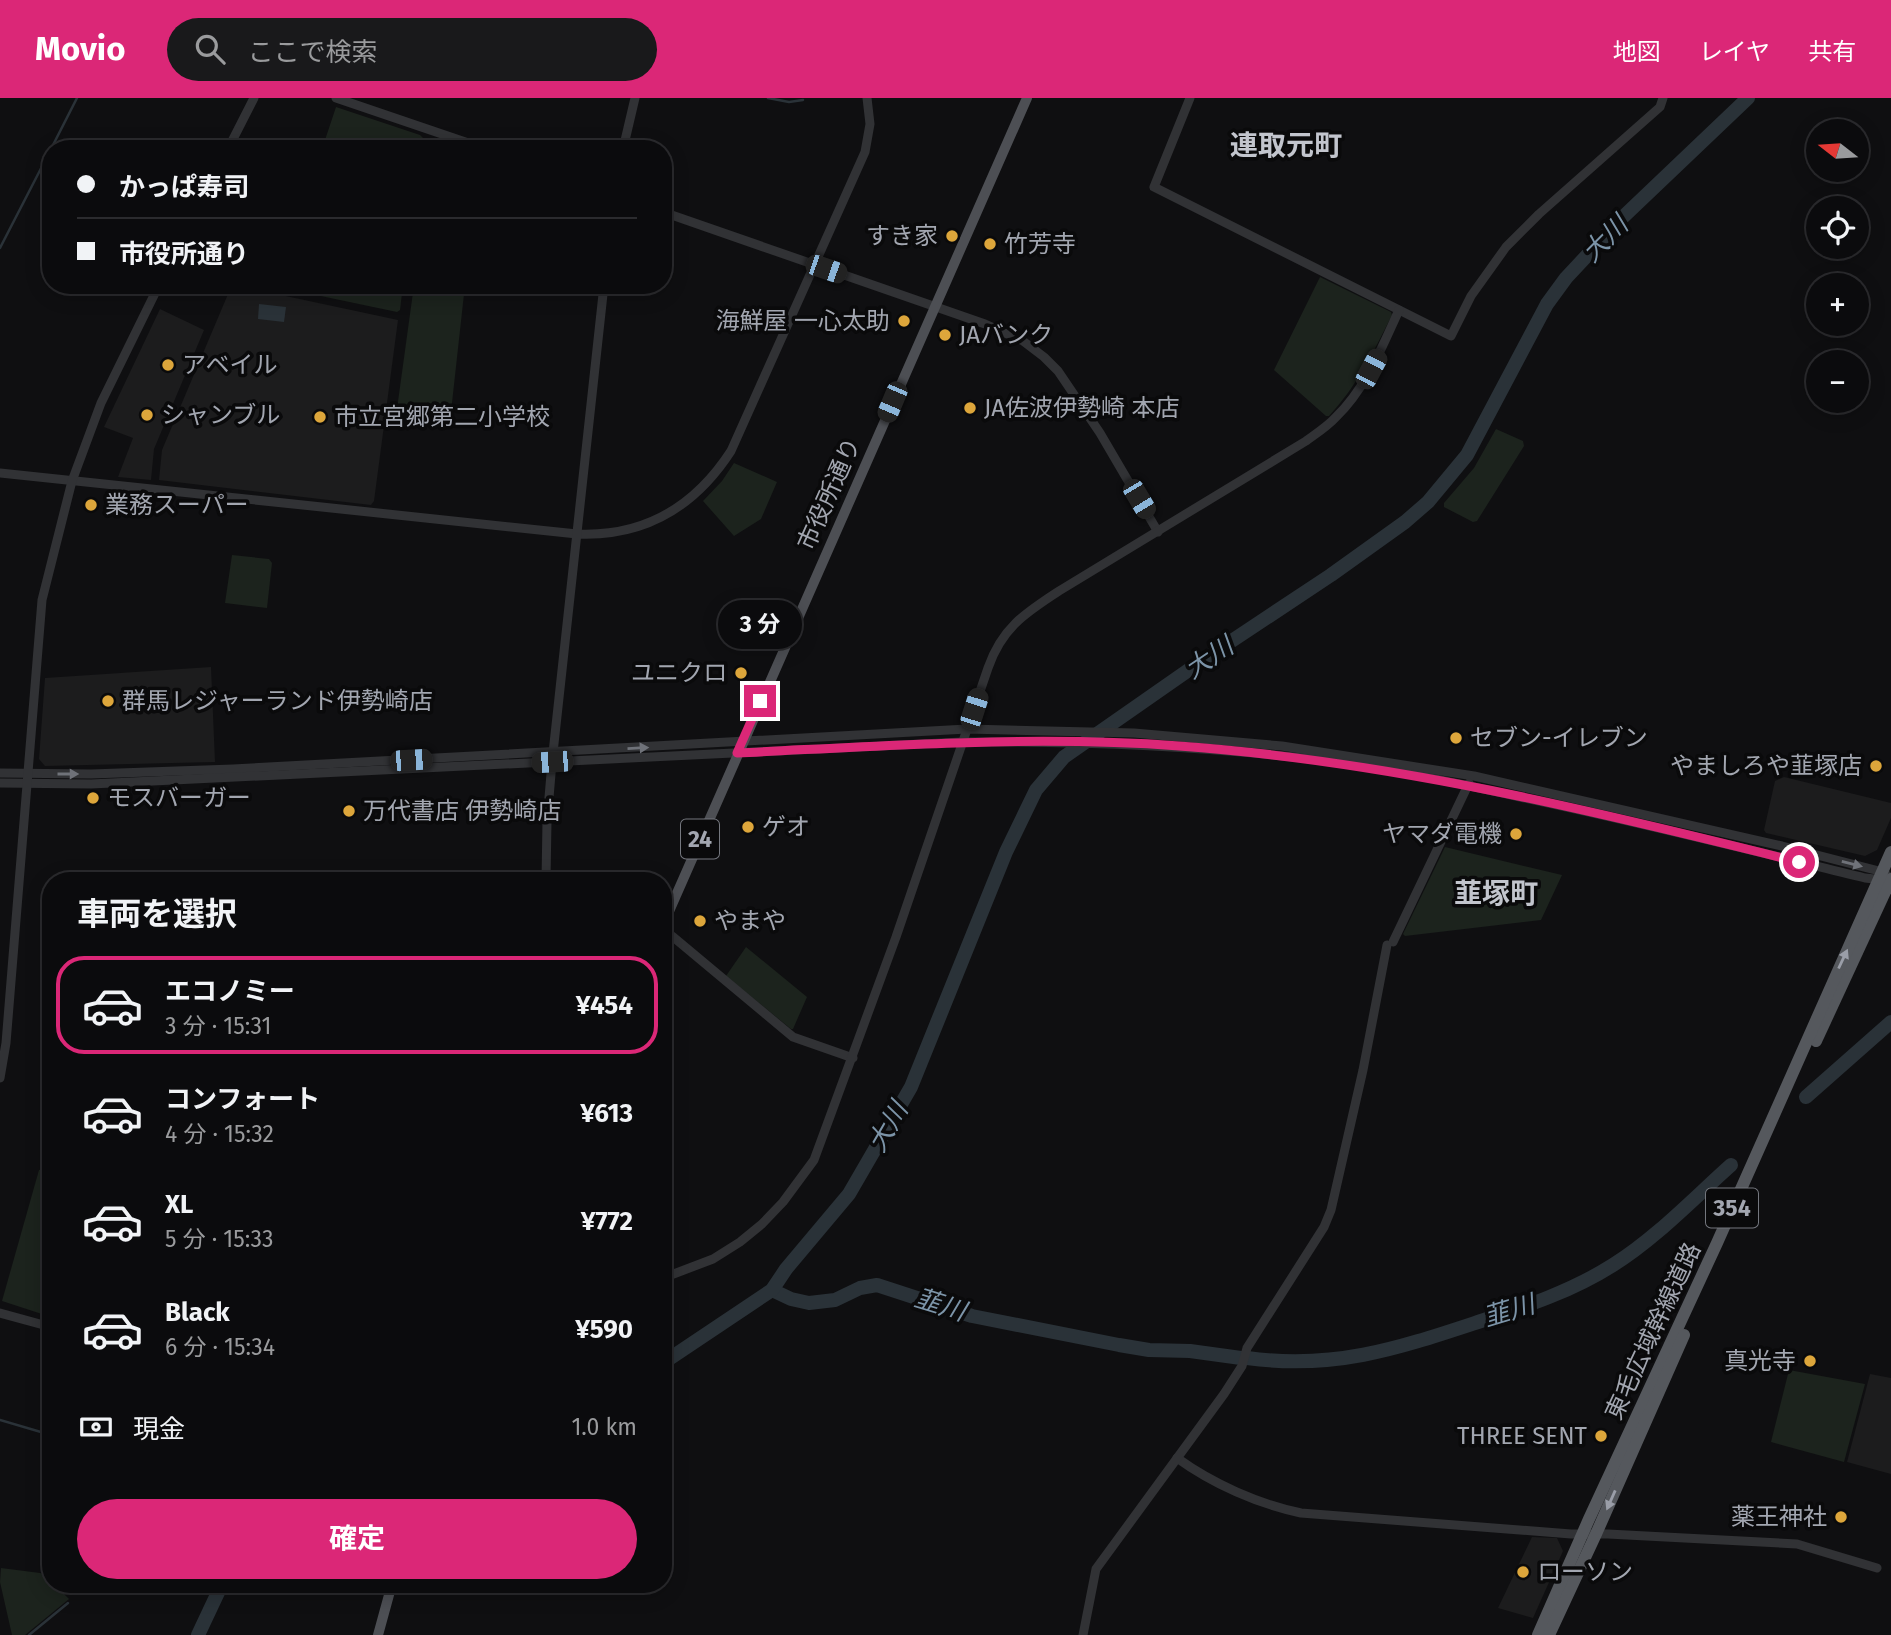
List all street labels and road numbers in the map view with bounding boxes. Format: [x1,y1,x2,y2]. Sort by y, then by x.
street label: 市役所通り [792,433,866,555]
road number: 24 [681,820,719,859]
road number: 354 [1706,1189,1758,1228]
street label: 東毛広域幹線道路 [1600,1238,1706,1424]

